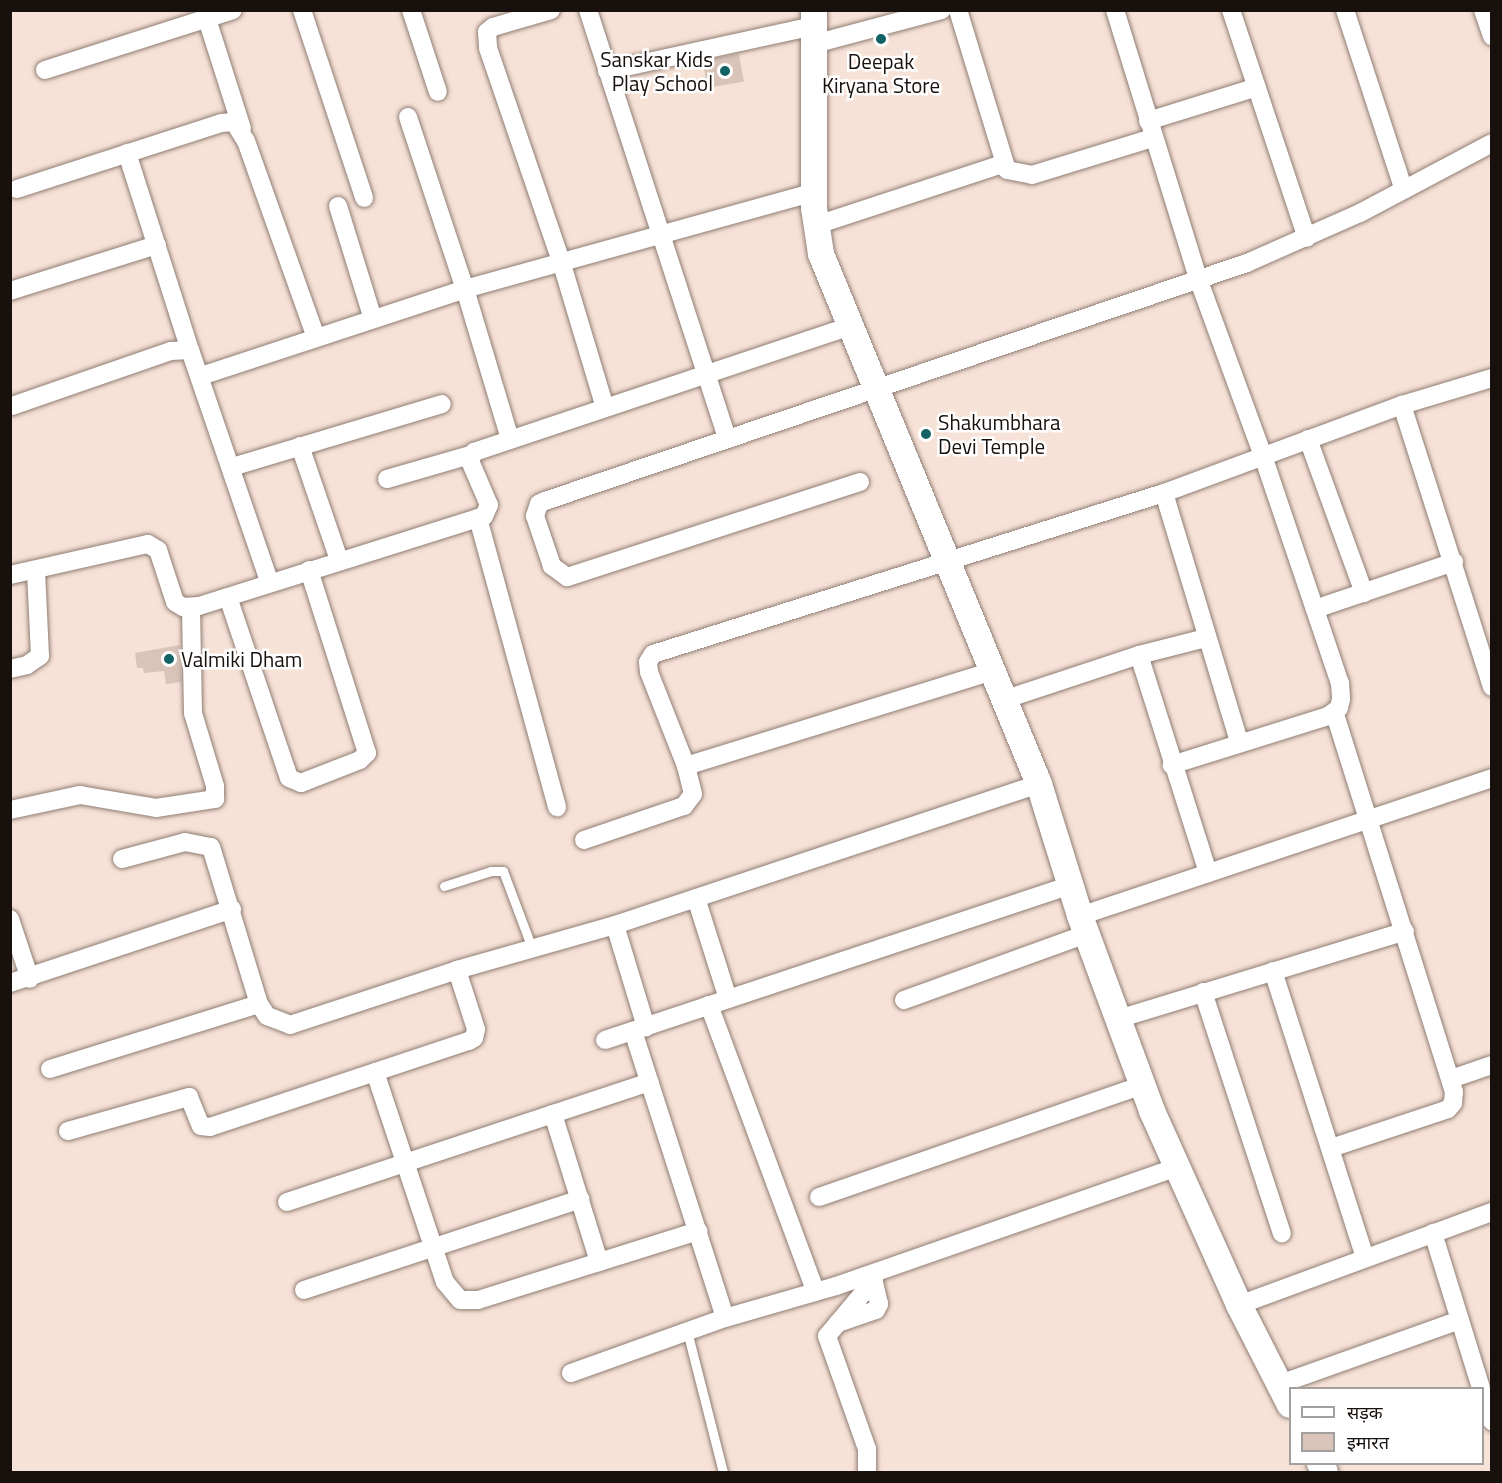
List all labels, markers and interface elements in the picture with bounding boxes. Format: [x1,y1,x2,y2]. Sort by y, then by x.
marker: Deepak Kiryana Store [874,32,888,46]
place label: Sanskar Kids Play School [600,46,713,96]
place label: Deepak Kiryana Store [822,48,940,98]
marker: Sanskar Kids Play School [718,64,732,78]
place label: Shakumbhara Devi Temple [938,409,1061,459]
marker: Shakumbhara Devi Temple [919,427,933,441]
place label: Valmiki Dham [181,646,302,672]
marker: Valmiki Dham [162,652,176,666]
legend [1289,1387,1484,1465]
text: सड़क [1347,1399,1383,1426]
text: इमारत [1347,1429,1389,1456]

